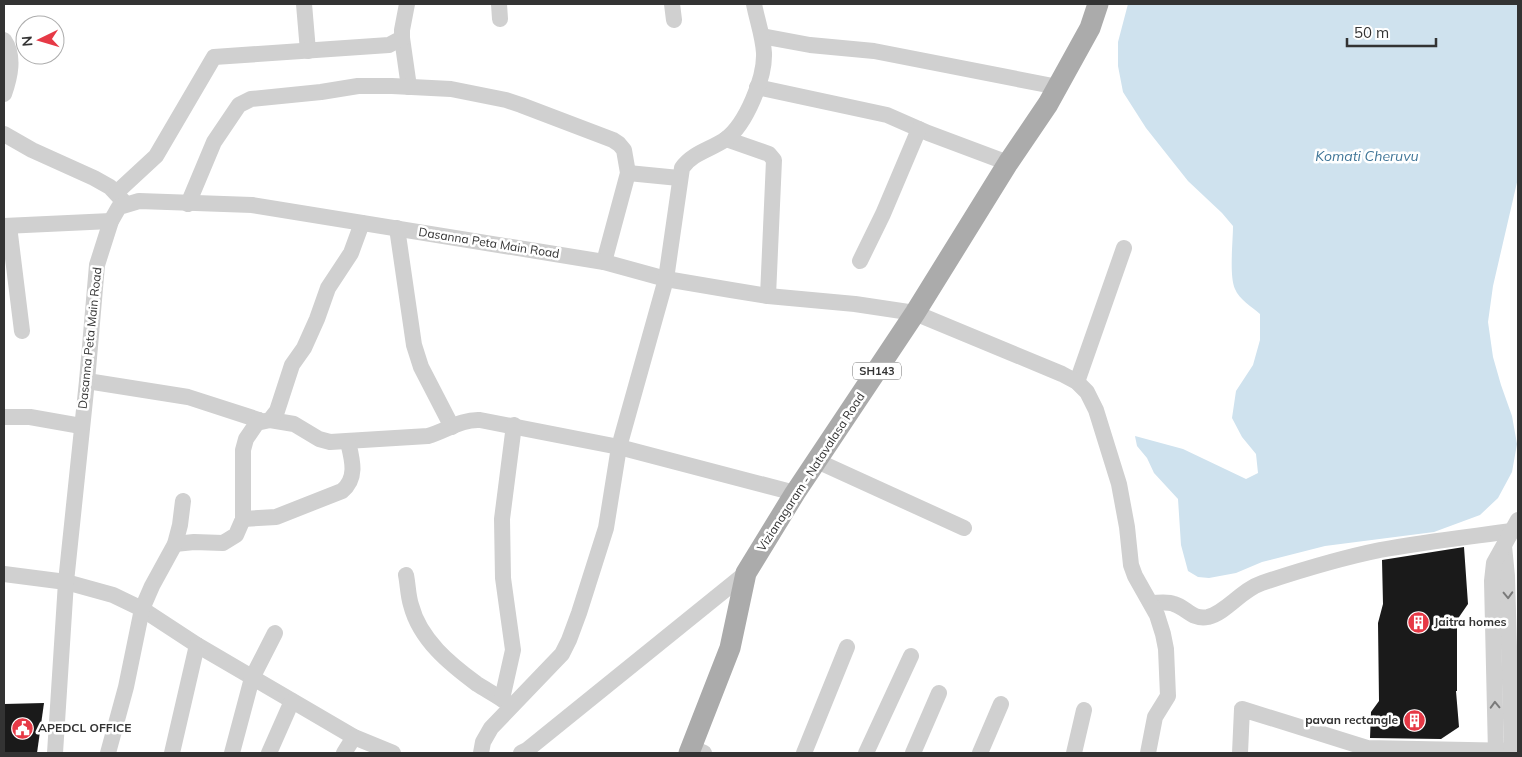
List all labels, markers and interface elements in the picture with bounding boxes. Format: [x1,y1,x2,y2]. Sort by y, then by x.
north arrow [15,15,65,65]
scale bar [1347,15,1436,47]
text: 50 m [1354,23,1389,42]
text: N [18,35,36,47]
water label: Komati Cheruvu [1315,147,1419,165]
street label: Dasanna Peta Main Road [418,224,561,261]
street label: Dasanna Peta Main Road [75,266,104,409]
road number: SH143 [853,362,901,380]
street label: Vizianagaram - Natavalasa Road [754,390,868,554]
one-way arrow [1503,591,1513,599]
building icon: Jaitra homes [1406,610,1430,634]
place label: Jaitra homes [1434,614,1507,629]
one-way arrow [1489,700,1500,708]
building icon: pavan rectangle [1402,708,1426,732]
place label: pavan rectangle [1305,712,1398,727]
public building icon: APEDCL OFFICE [10,716,34,740]
place label: APEDCL OFFICE [38,720,131,735]

